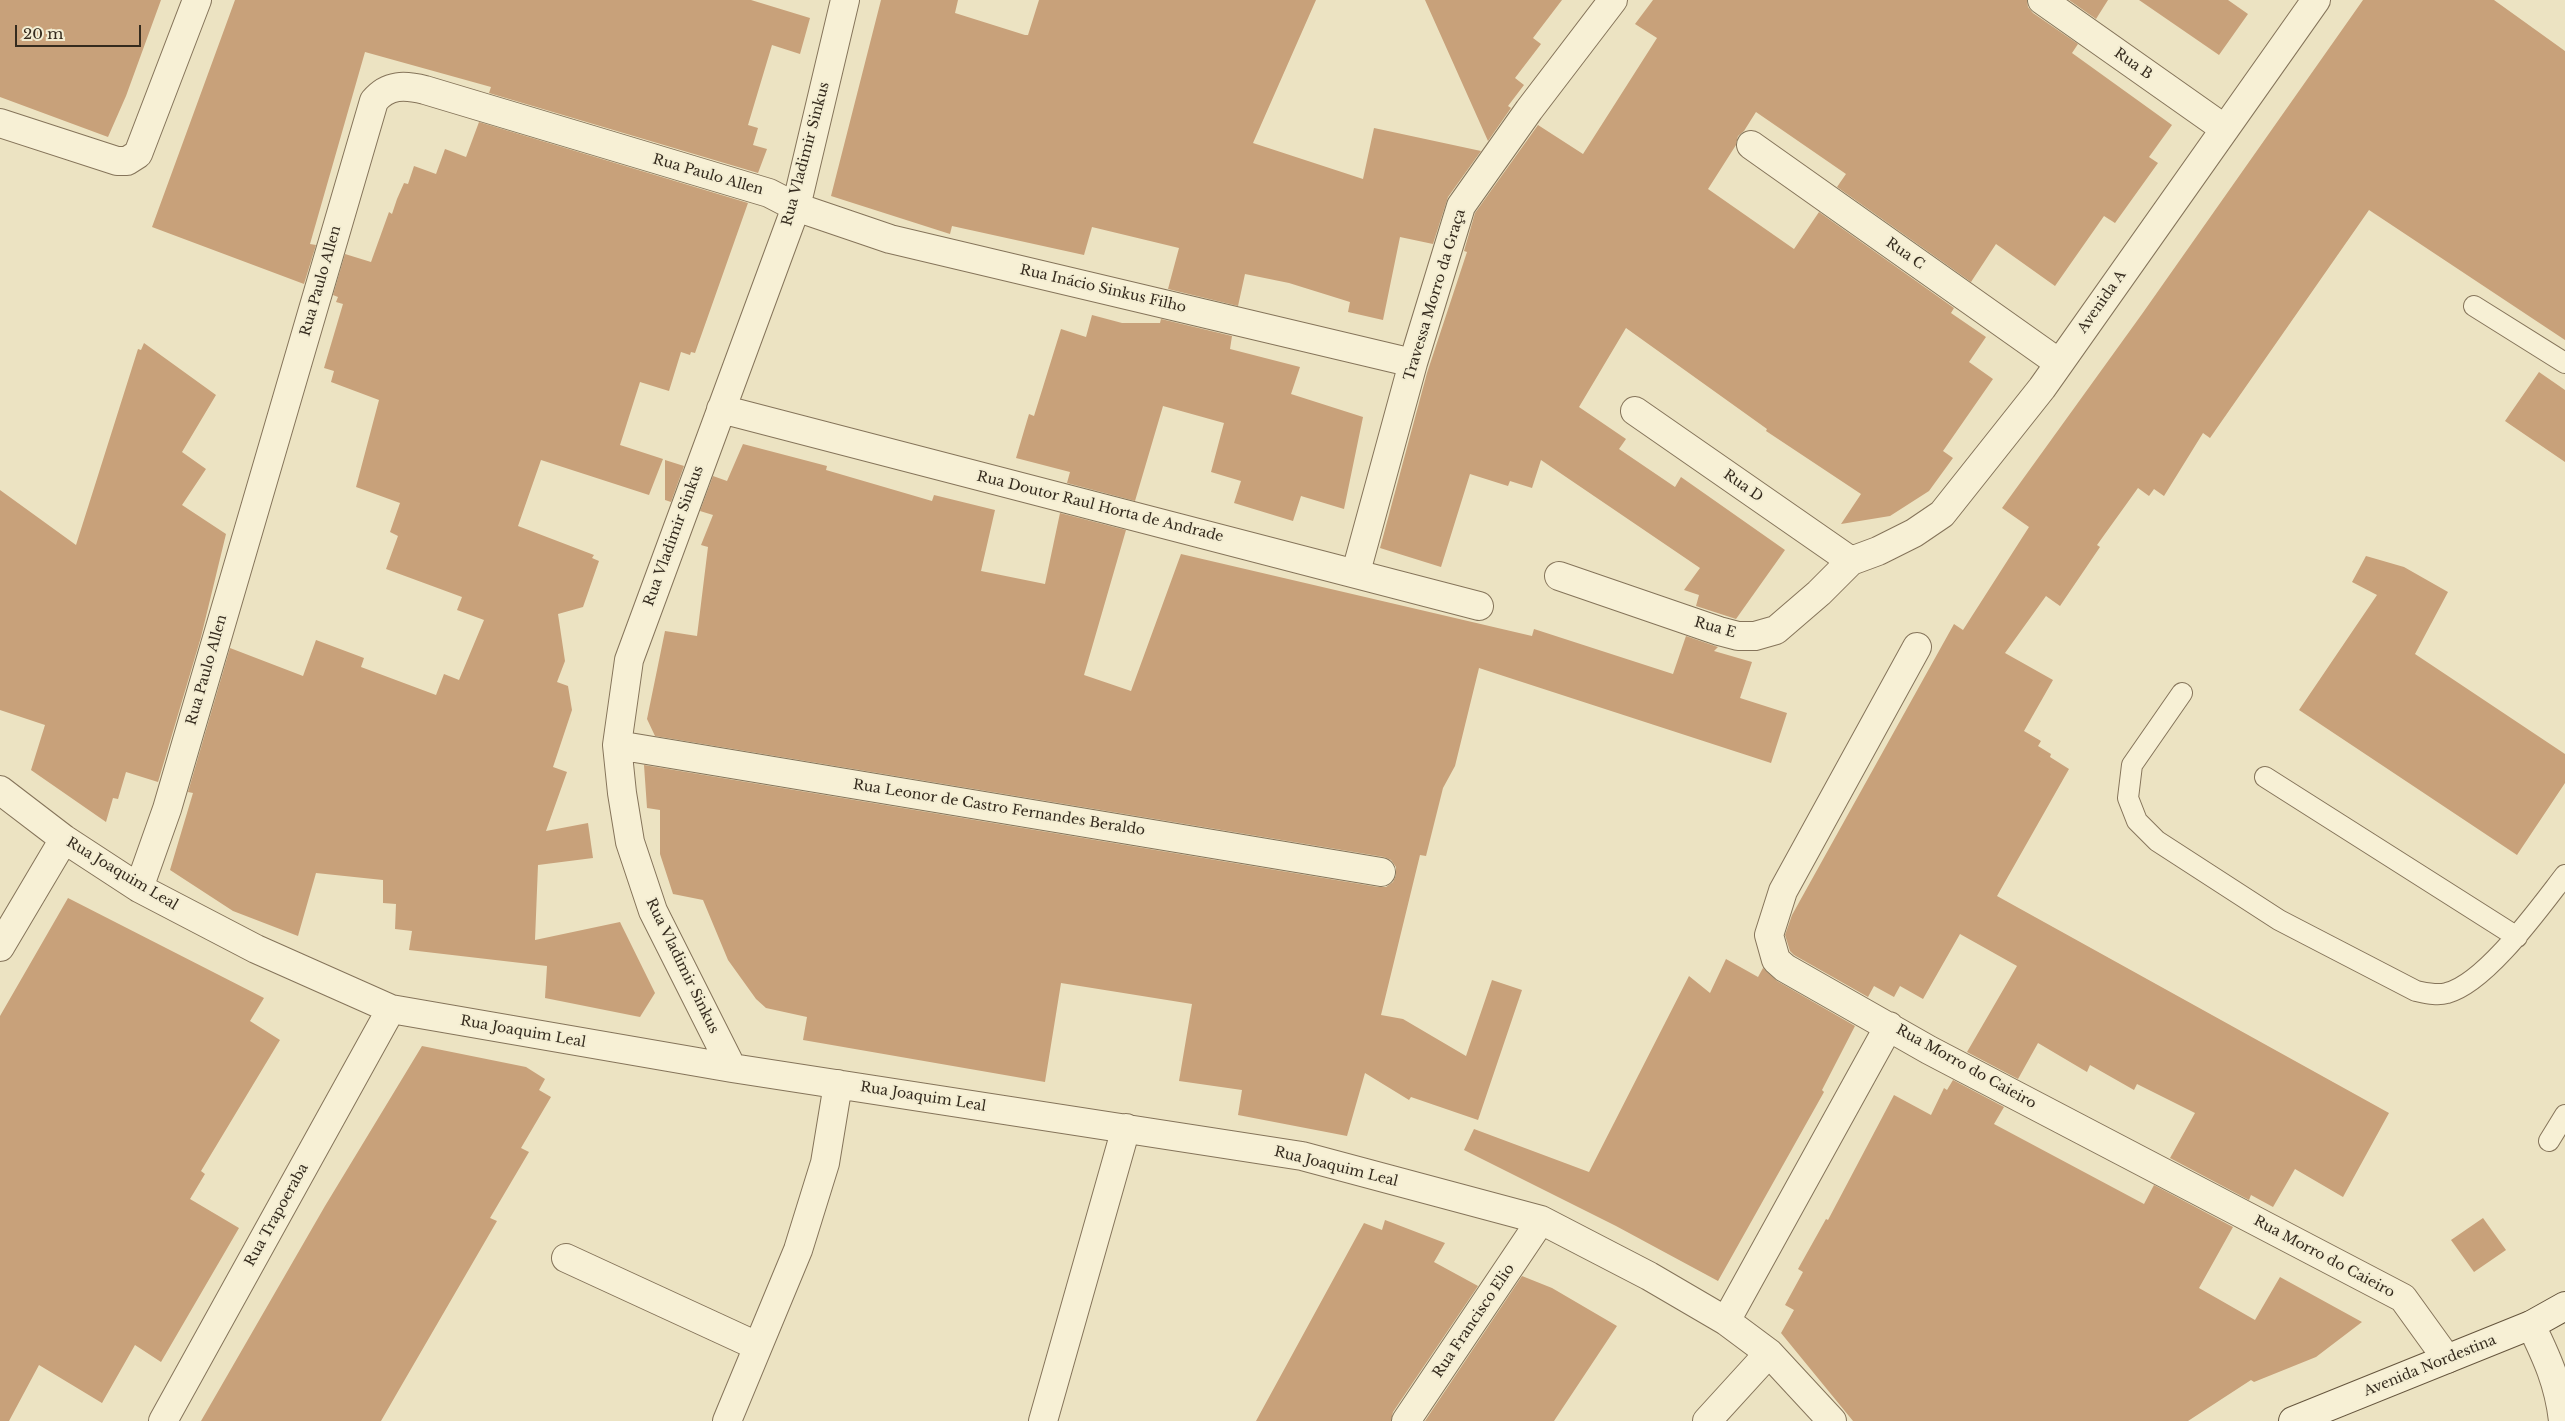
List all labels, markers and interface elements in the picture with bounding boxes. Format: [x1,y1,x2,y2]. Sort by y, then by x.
scale bar [18,15,144,47]
text: 20 m [23,24,63,43]
street label: Rua B [2111,45,2155,83]
street label: Rua Vladimir Sinkus [779,80,833,228]
street label: Rua Paulo Allen [651,151,765,199]
street label: Travessa Morro da Graça [1401,207,1469,383]
street label: Rua Paulo Allen [297,224,345,338]
street label: Rua C [1882,235,1928,273]
street label: Rua Inácio Sinkus Filho [1018,262,1188,316]
street label: Avenida A [2074,267,2130,337]
street label: Rua Vladimir Sinkus [641,463,707,609]
street label: Rua D [1720,466,1766,506]
street label: Rua Doutor Raul Horta de Andrade [975,468,1225,546]
street label: Rua Paulo Allen [183,613,231,727]
street label: Rua E [1692,614,1738,642]
street label: Rua Leonor de Castro Fernandes Beraldo [852,777,1146,839]
street label: Rua Joaquim Leal [63,834,181,914]
street label: Rua Vladimir Sinkus [642,896,722,1036]
street label: Rua Joaquim Leal [459,1013,587,1051]
street label: Rua Morro do Caieiro [1893,1021,2039,1113]
street label: Rua Joaquim Leal [859,1079,987,1115]
street label: Rua Joaquim Leal [1272,1143,1400,1191]
street label: Rua Trapoeraba [242,1161,312,1269]
street label: Rua Morro do Caieiro [2251,1213,2397,1301]
street label: Rua Francisco Elio [1430,1261,1518,1381]
street label: Avenida Nordestina [2361,1332,2499,1400]

